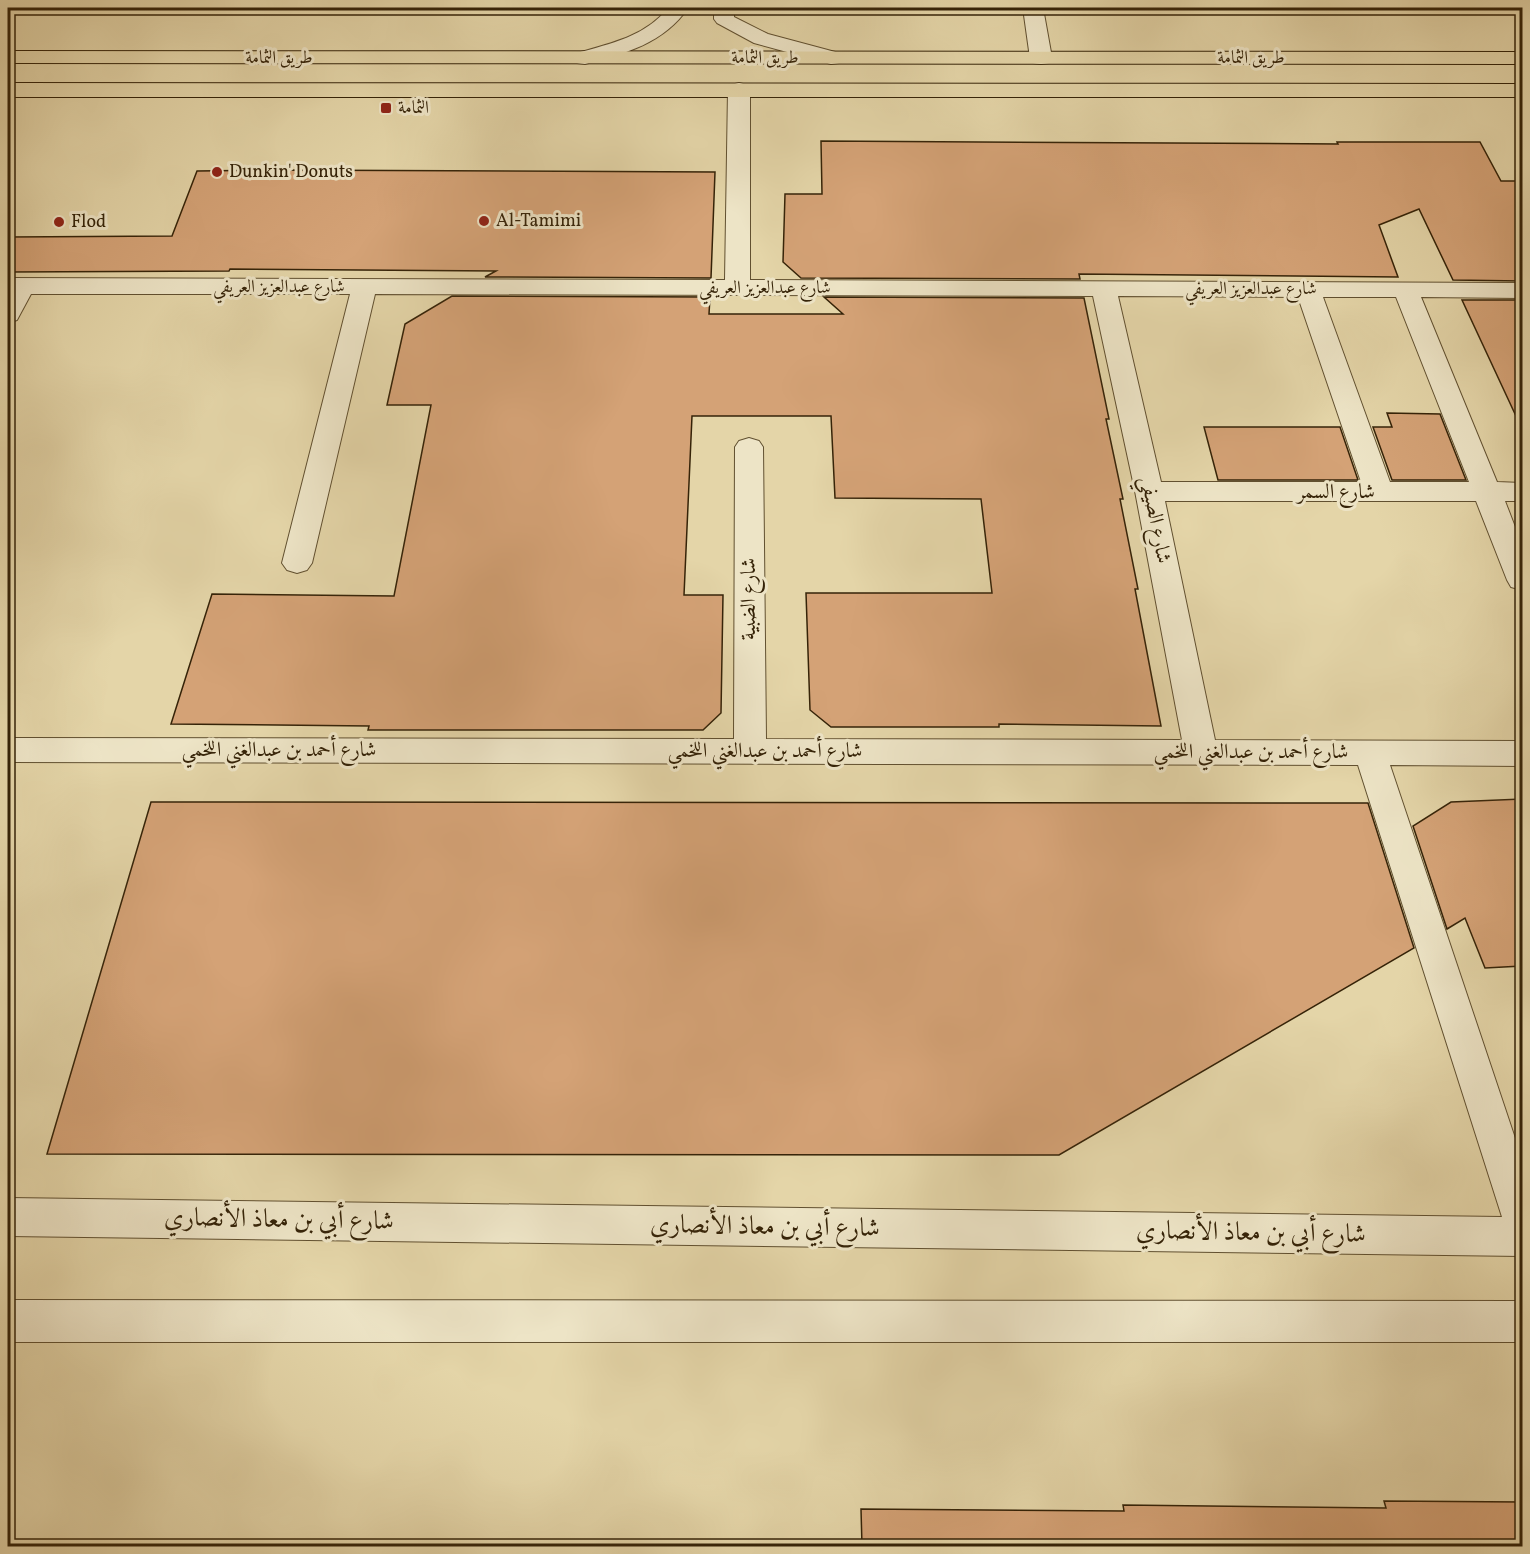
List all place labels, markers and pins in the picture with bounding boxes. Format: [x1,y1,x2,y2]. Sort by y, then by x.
place label: الثمامة [398,96,429,121]
marker: الثمامة [379,101,393,115]
place label: Dunkin' Donuts [229,160,353,185]
marker: Dunkin' Donuts [210,165,224,179]
place label: Al-Tamimi [496,209,581,234]
place label: Flod [71,210,106,235]
marker: Al-Tamimi [477,214,491,228]
marker: Flod [52,215,66,229]

